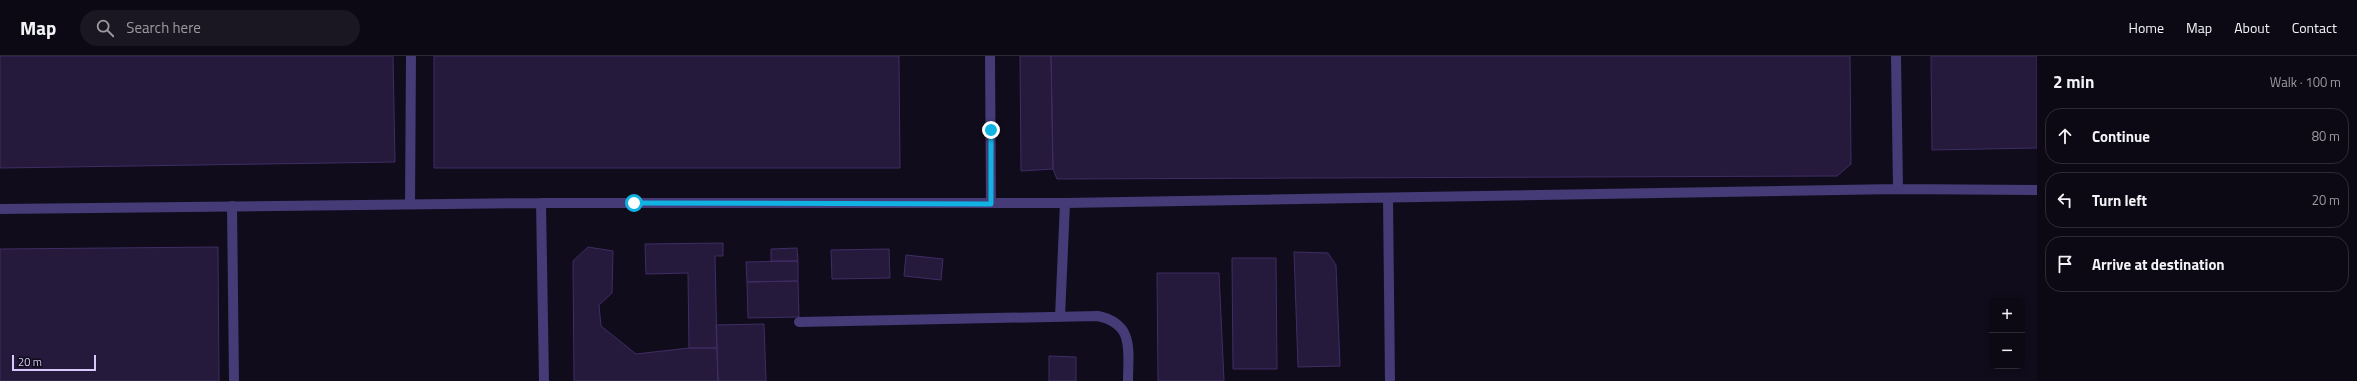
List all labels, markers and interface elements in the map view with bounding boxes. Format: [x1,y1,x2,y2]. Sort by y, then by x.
search box [80,10,360,46]
text: Map [20,13,56,42]
text: Search here [126,16,201,39]
icon: search [94,17,116,39]
text: Home [2129,17,2164,38]
text: Map [2186,17,2212,38]
text: About [2234,17,2270,38]
text: Contact [2292,17,2337,38]
text: 2 min [2053,69,2094,95]
text: Walk · 100 m [2270,72,2341,92]
route end [982,121,1000,139]
icon: ahead [2054,125,2076,147]
text: Continue [2092,125,2150,148]
text: 80 m [2312,126,2340,146]
icon: left [2054,189,2076,211]
text: Turn left [2092,189,2147,212]
text: 20 m [2312,190,2340,210]
route start [625,194,643,212]
icon: arrive [2054,253,2076,275]
text: Arrive at destination [2092,253,2225,276]
map controls [1989,297,2025,369]
button: + [1989,297,2025,333]
button: − [1989,333,2025,369]
scale bar [12,353,96,372]
text: 20 m [18,354,42,370]

